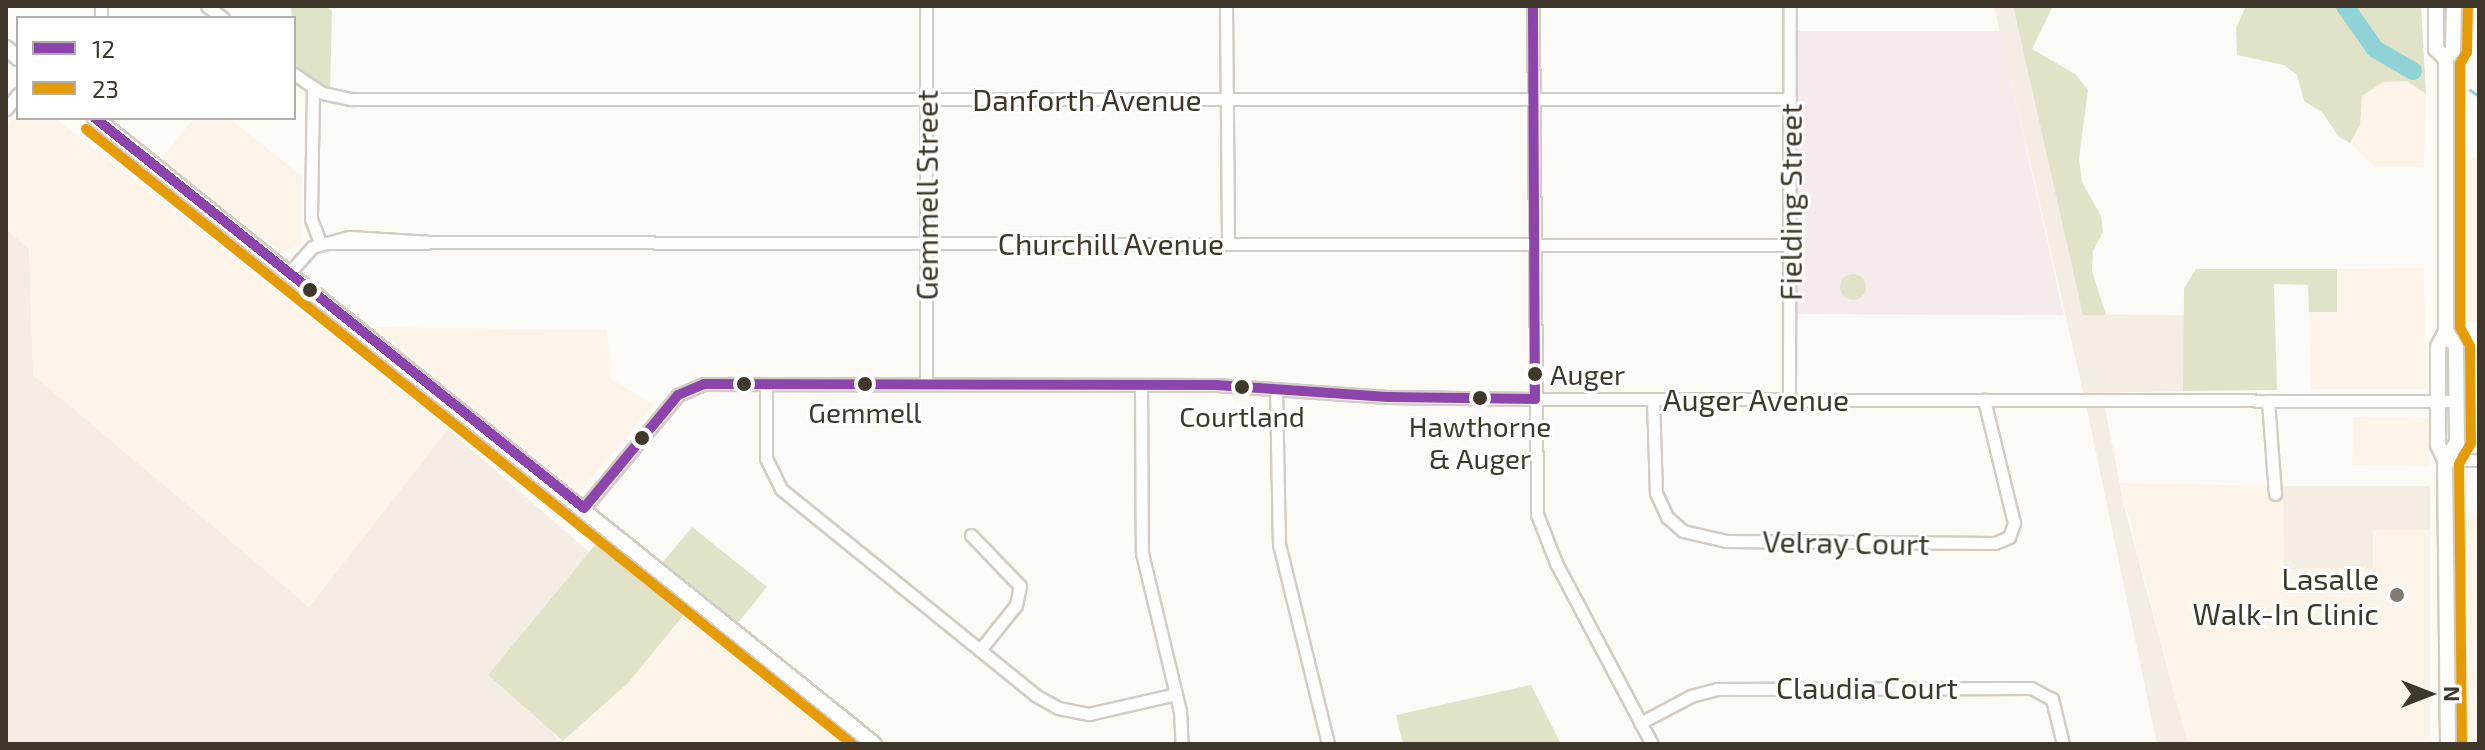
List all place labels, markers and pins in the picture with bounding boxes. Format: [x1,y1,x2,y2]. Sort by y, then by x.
unlabelled marker [302,282,318,298]
place label: Auger [1550,357,1625,391]
marker: Auger [1527,366,1543,382]
unlabelled marker [736,376,752,392]
marker: Gemmell [857,376,873,392]
marker: Courtland [1234,379,1250,395]
marker: Hawthorne & Auger [1472,390,1488,406]
place label: Gemmell [808,395,922,429]
place label: Courtland [1179,399,1305,433]
place label: Hawthorne & Auger [1409,409,1551,475]
unlabelled marker [634,430,650,446]
place label: Lasalle Walk-In Clinic [2193,560,2379,630]
marker: Lasalle Walk-In Clinic [2386,584,2408,606]

